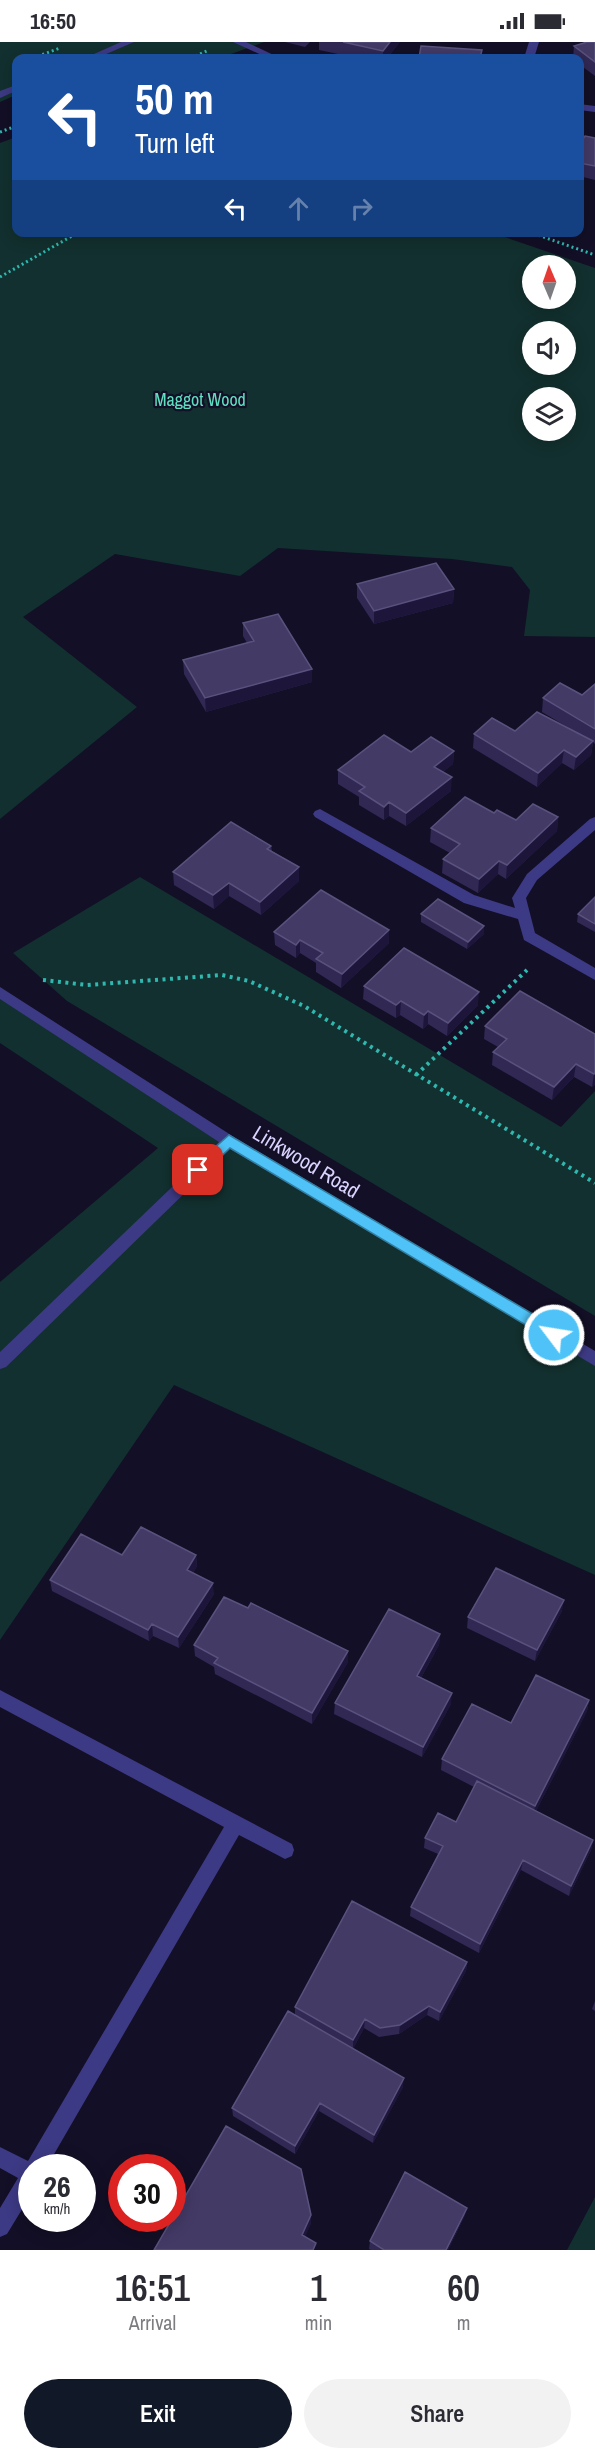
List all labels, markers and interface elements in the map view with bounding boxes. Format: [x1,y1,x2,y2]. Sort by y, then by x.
text: 16:50 [30,6,76,36]
text: 50 m [135,71,214,127]
icon: left [36,78,114,156]
text: Turn left [135,125,214,161]
icon: left [219,192,252,225]
icon: ahead [282,192,315,225]
icon: right [345,192,378,225]
north arrow [522,255,576,309]
map controls [522,255,576,441]
button: sound [522,321,576,375]
park label: Maggot Wood [154,387,246,412]
button: layers [522,387,576,441]
street label: Linkwood Road [248,1118,365,1205]
pin [172,1144,223,1195]
icon: arrive [181,1153,214,1186]
position arrow [522,1303,586,1367]
speed limit sign: 30 [108,2154,186,2232]
text: 26 [43,2166,71,2206]
text: km/h [44,2198,70,2219]
text: 16:51 [115,2264,190,2312]
text: 1 [310,2264,327,2312]
text: 60 [447,2264,480,2312]
text: Arrival [129,2309,176,2336]
text: min [305,2309,332,2336]
text: m [457,2309,470,2336]
button: Exit [24,2379,292,2448]
button: Share [304,2379,571,2448]

